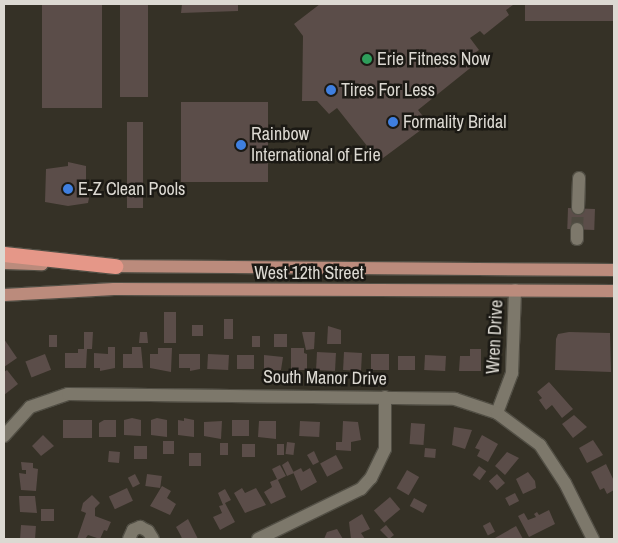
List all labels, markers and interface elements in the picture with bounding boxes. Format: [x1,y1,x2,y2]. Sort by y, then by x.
place label: Erie Fitness Now [377,48,490,70]
marker: Erie Fitness Now [361,53,373,65]
place label: Tires For Less [341,79,435,101]
marker: Tires For Less [325,84,337,96]
place label: Formality Bridal [403,111,506,133]
marker: Formality Bridal [387,116,399,128]
place label: Rainbow International of Erie [251,124,381,166]
marker: Rainbow International of Erie [235,139,247,151]
place label: E-Z Clean Pools [78,178,185,200]
marker: E-Z Clean Pools [62,183,74,195]
street label: West 12th Street [254,262,364,284]
street label: Wren Drive [482,299,508,375]
street label: South Manor Drive [263,366,387,390]

